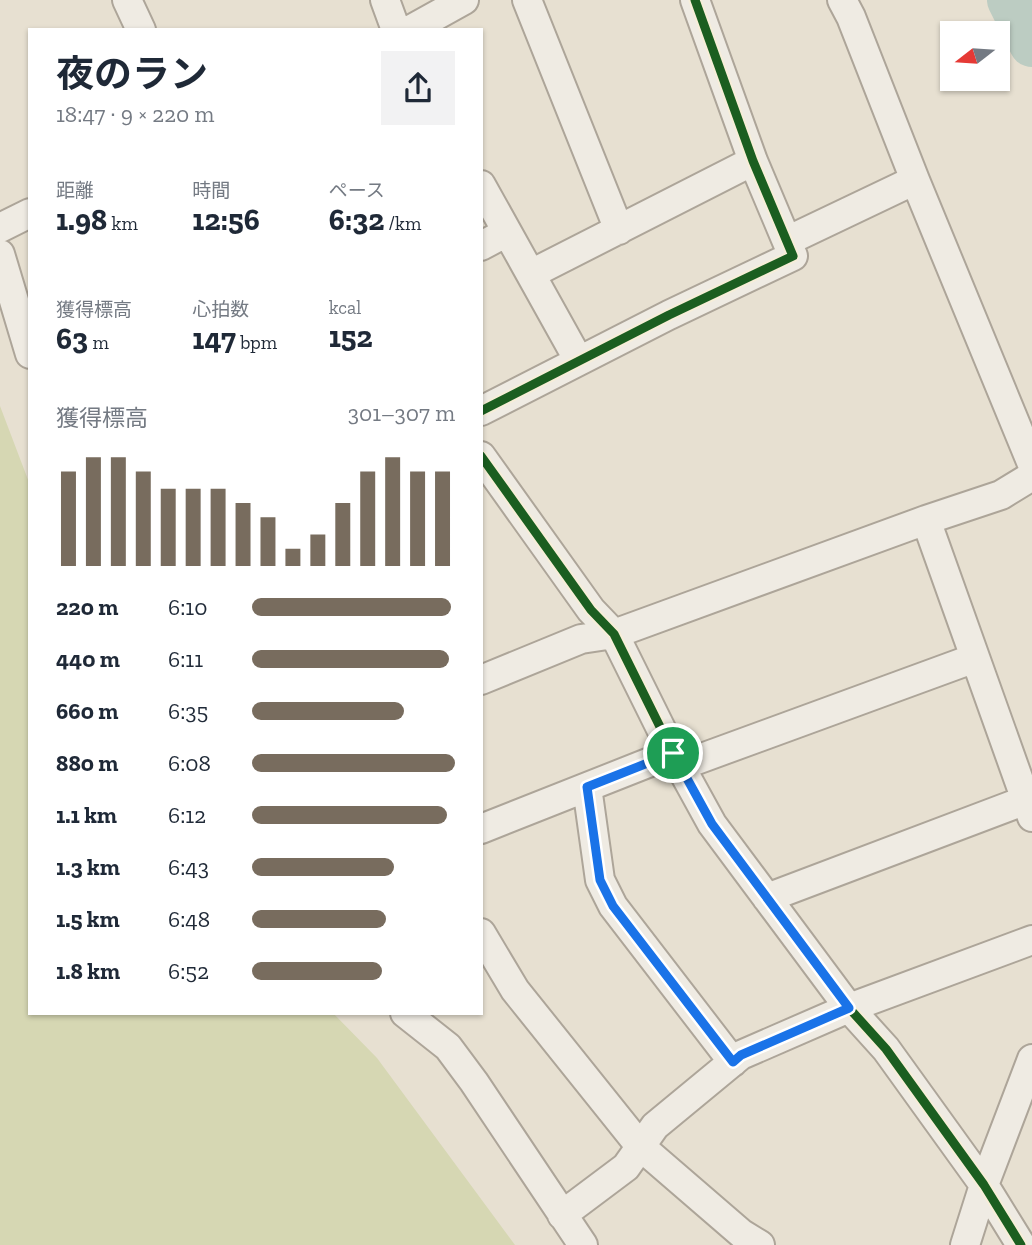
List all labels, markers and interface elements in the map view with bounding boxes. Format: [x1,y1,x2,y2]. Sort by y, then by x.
north arrow [940,21,1010,91]
map controls [940,21,1010,91]
text: 夜のラン [56,51,208,97]
button: share [381,51,455,125]
text: 18:47 · 9 × 220 m [56,100,214,128]
text: 距離 [56,179,94,202]
text: 時間 [192,179,230,202]
text: ペース [329,179,385,202]
text: 1.98 [56,202,107,238]
text: 12:56 [192,202,260,238]
text: 6:32 [329,202,384,238]
text: km [107,212,138,235]
text: /km [384,212,421,235]
text: kcal [329,296,361,319]
text: 獲得標高 [56,298,132,321]
text: 心拍数 [192,298,249,321]
text: 152 [329,319,373,355]
text: 63 [56,321,88,357]
text: 147 [192,321,236,357]
text: m [88,331,109,354]
text: bpm [236,331,277,354]
text: 301–307 m [348,399,455,427]
text: 獲得標高 [56,404,148,432]
text: 220 m [56,593,118,621]
text: 6:10 [168,593,207,621]
text: 440 m [56,645,120,673]
text: 6:11 [168,645,203,673]
text: 660 m [56,697,118,725]
text: 6:35 [168,697,208,725]
pin [643,723,703,783]
icon: arrive [654,734,692,772]
text: 880 m [56,749,119,777]
text: 6:08 [168,749,211,777]
text: 1.1 km [56,801,117,829]
text: 6:12 [168,801,206,829]
text: 1.3 km [56,853,120,881]
text: 6:43 [168,853,209,881]
text: 1.5 km [56,905,120,933]
text: 6:48 [168,905,210,933]
text: 1.8 km [56,957,120,985]
text: 6:52 [168,957,209,985]

